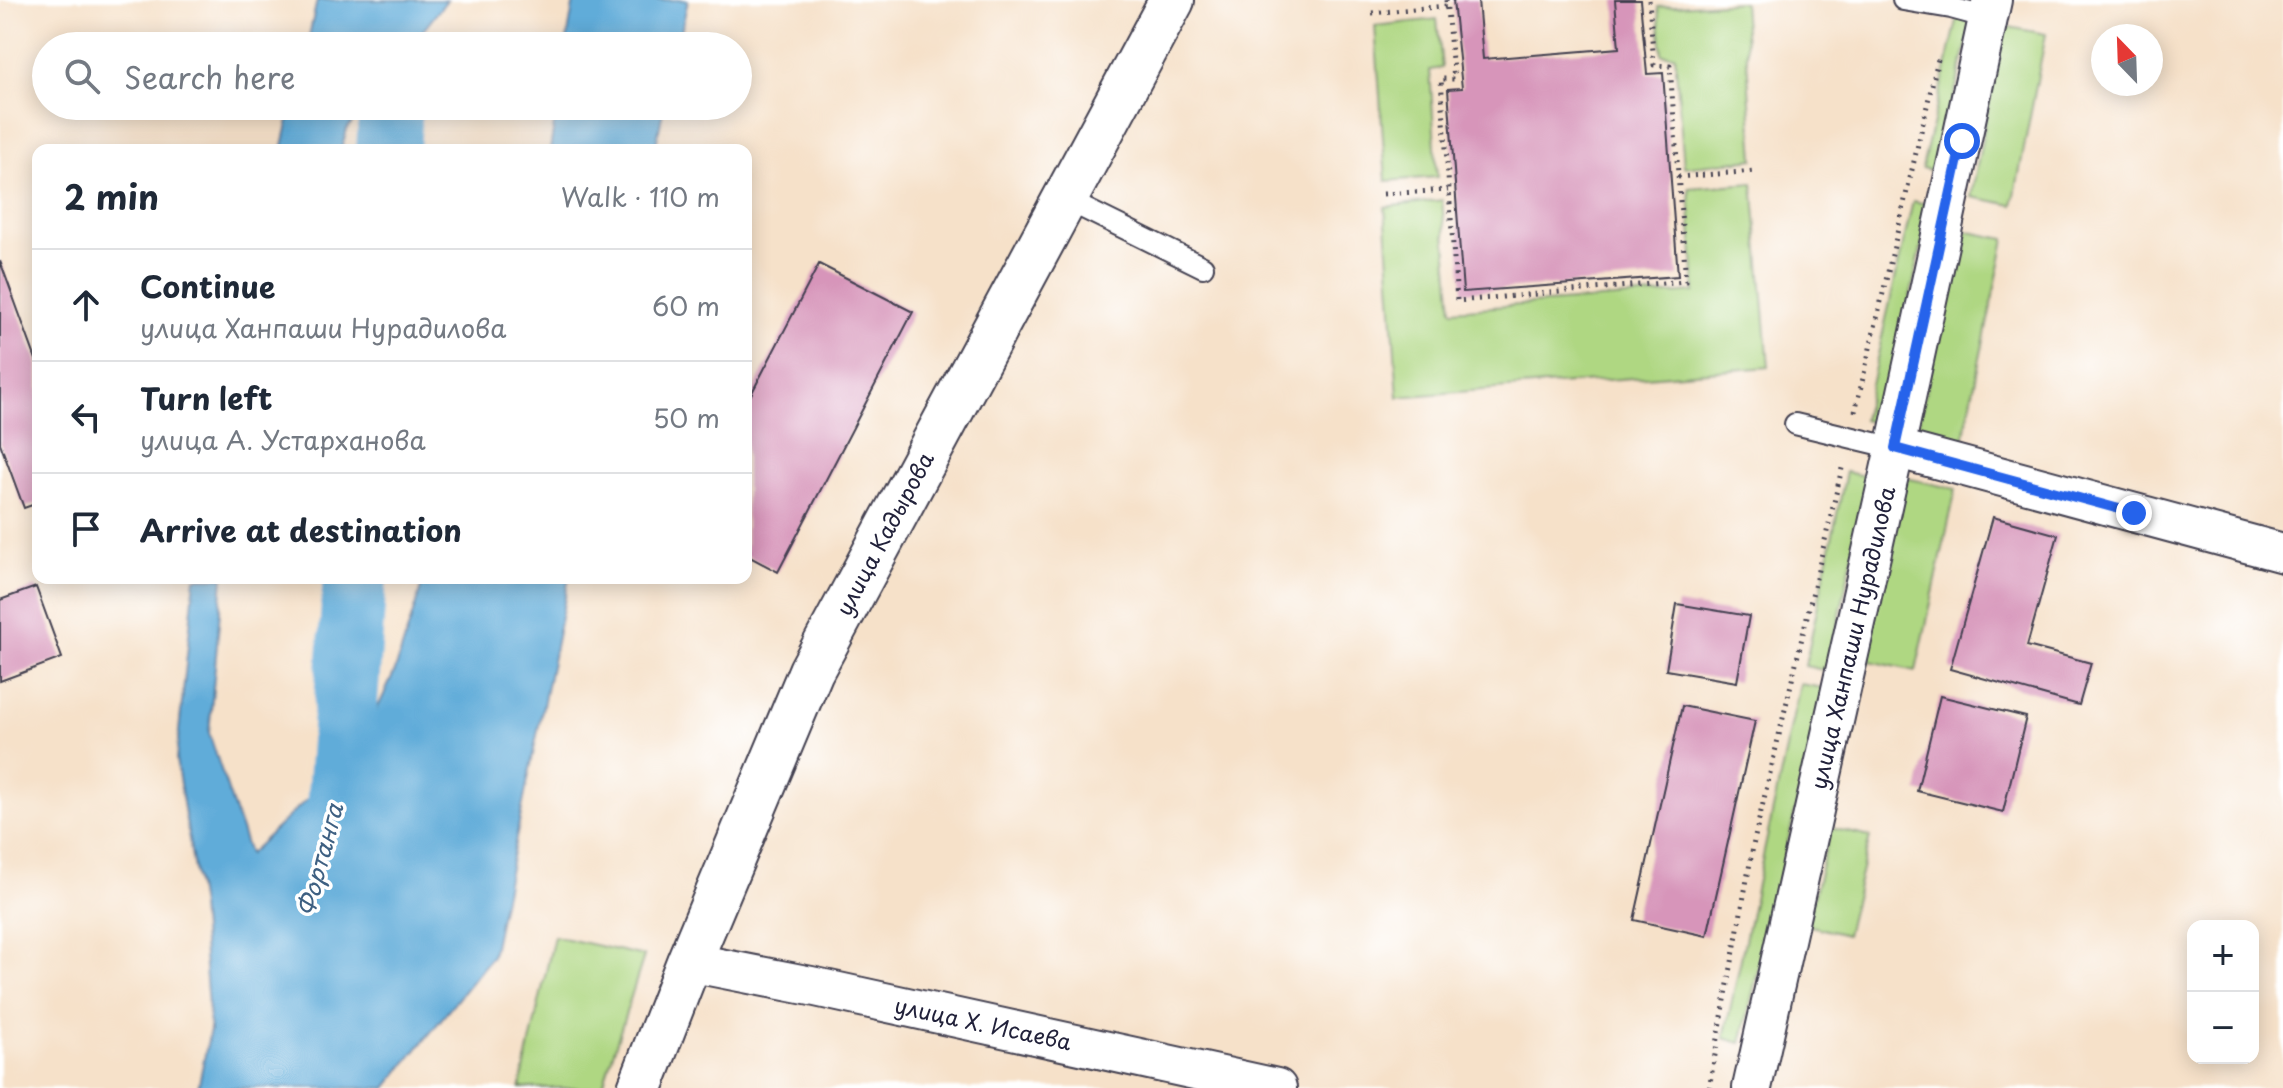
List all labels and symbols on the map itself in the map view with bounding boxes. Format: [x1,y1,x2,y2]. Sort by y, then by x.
north arrow [2091,24,2163,96]
route start [1944,123,1980,159]
street label: улица Кадырова [827,445,941,621]
street label: улица Ханпаши Нурадилова [1801,483,1903,792]
route end [2116,495,2152,531]
water label: Фортанга [287,798,352,920]
street label: улица Х. Исаева [892,988,1075,1057]

